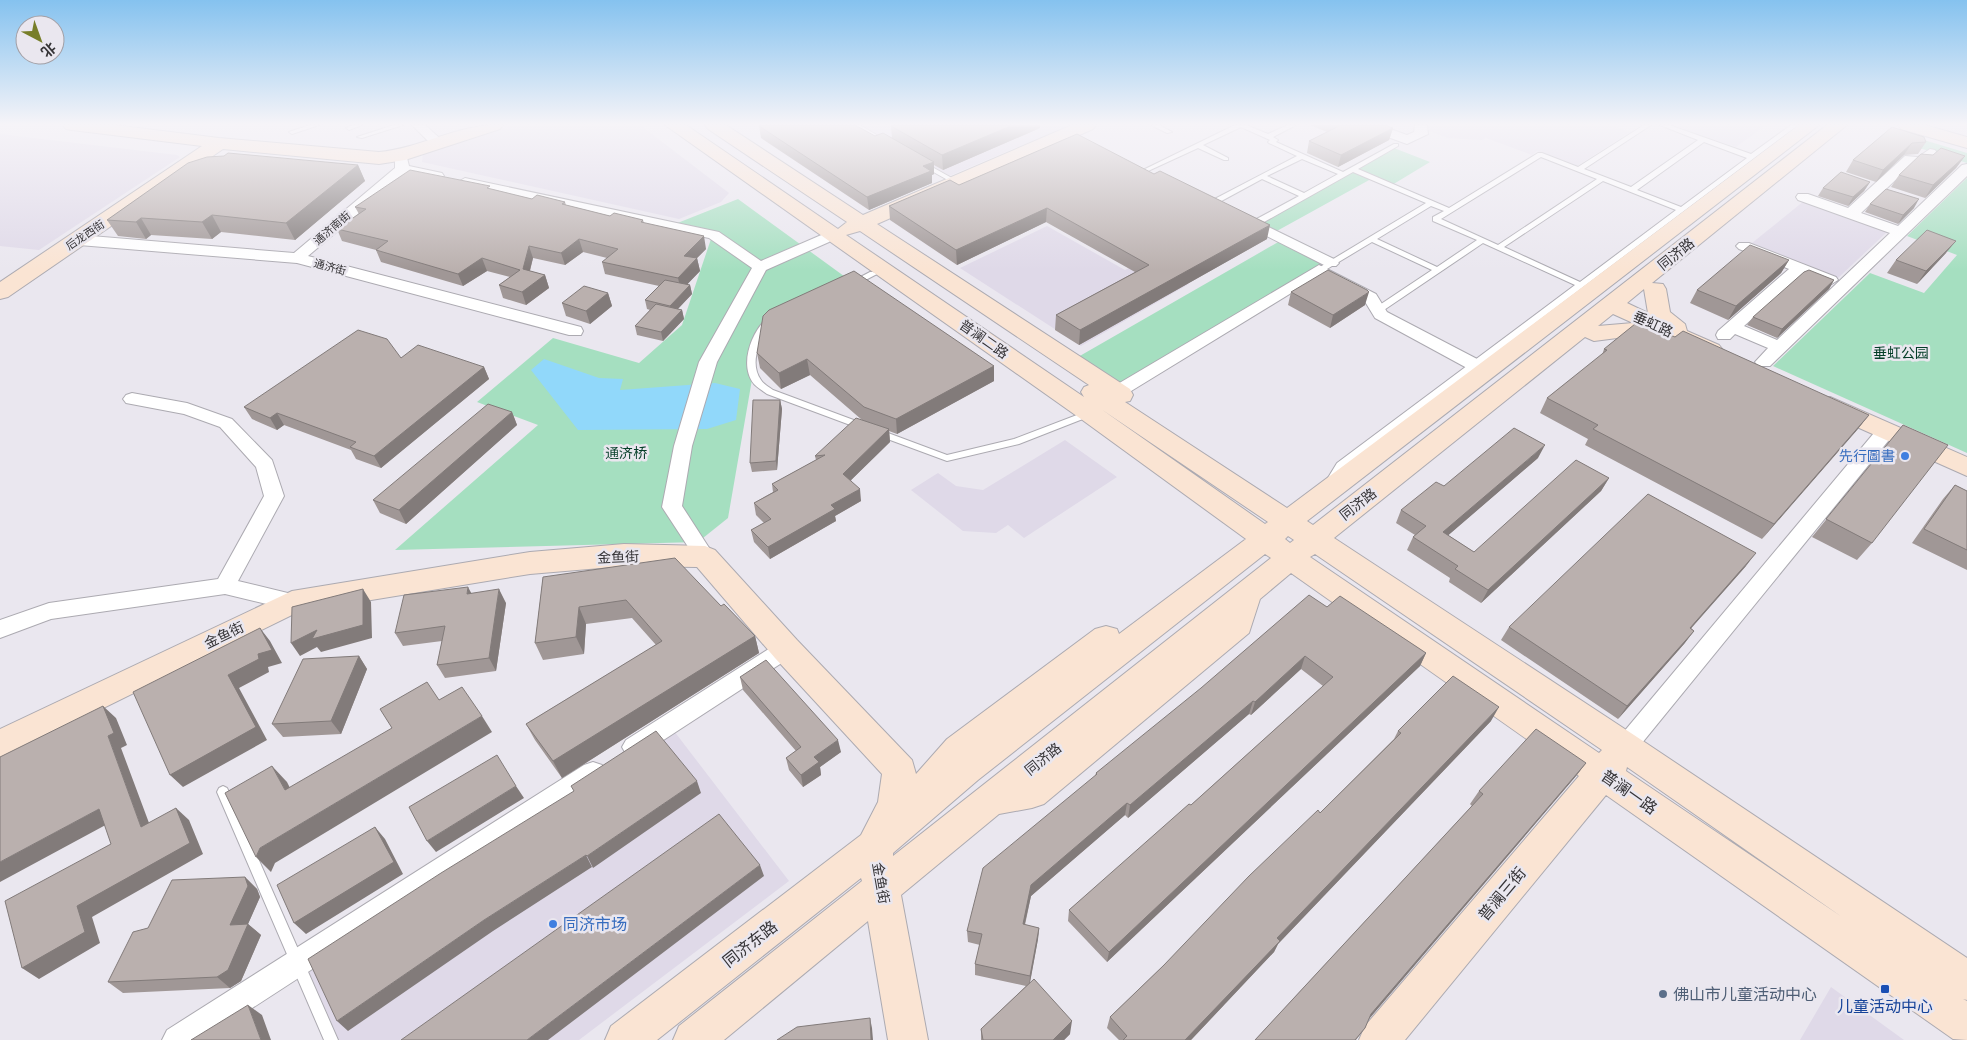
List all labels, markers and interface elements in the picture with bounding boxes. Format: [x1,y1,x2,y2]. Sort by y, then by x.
north arrow [15,15,65,65]
text: 北 [38,39,59,60]
street label: 通济南街 [311,209,353,247]
street label: 后龙西街 [63,218,107,252]
street label: 同济路 [1655,235,1697,273]
street label: 通济街 [313,257,347,277]
street label: 垂虹路 [1631,308,1675,340]
street label: 普澜二路 [956,316,1012,362]
park label: 垂虹公园 [1873,345,1929,361]
park label: 通济桥 [605,445,647,461]
place label: 先行圖書 [1839,448,1895,464]
marker: 先行圖書 [1899,450,1911,462]
street label: 同济路 [1337,485,1379,523]
street label: 金鱼街 [597,548,639,566]
street label: 金鱼街 [202,619,246,651]
street label: 同济路 [1022,740,1064,778]
street label: 普澜一路 [1597,766,1661,818]
street label: 金鱼街 [869,861,893,905]
street label: 普澜三街 [1474,863,1530,925]
place label: 同济市场 [563,915,627,934]
street label: 同济东路 [719,917,781,971]
marker: 同济市场 [547,918,559,930]
marker: 儿童活动中心 [1879,983,1891,995]
place label: 佛山市儿童活动中心 [1673,985,1817,1004]
marker: 佛山市儿童活动中心 [1657,988,1669,1000]
place label: 儿童活动中心 [1837,997,1933,1016]

